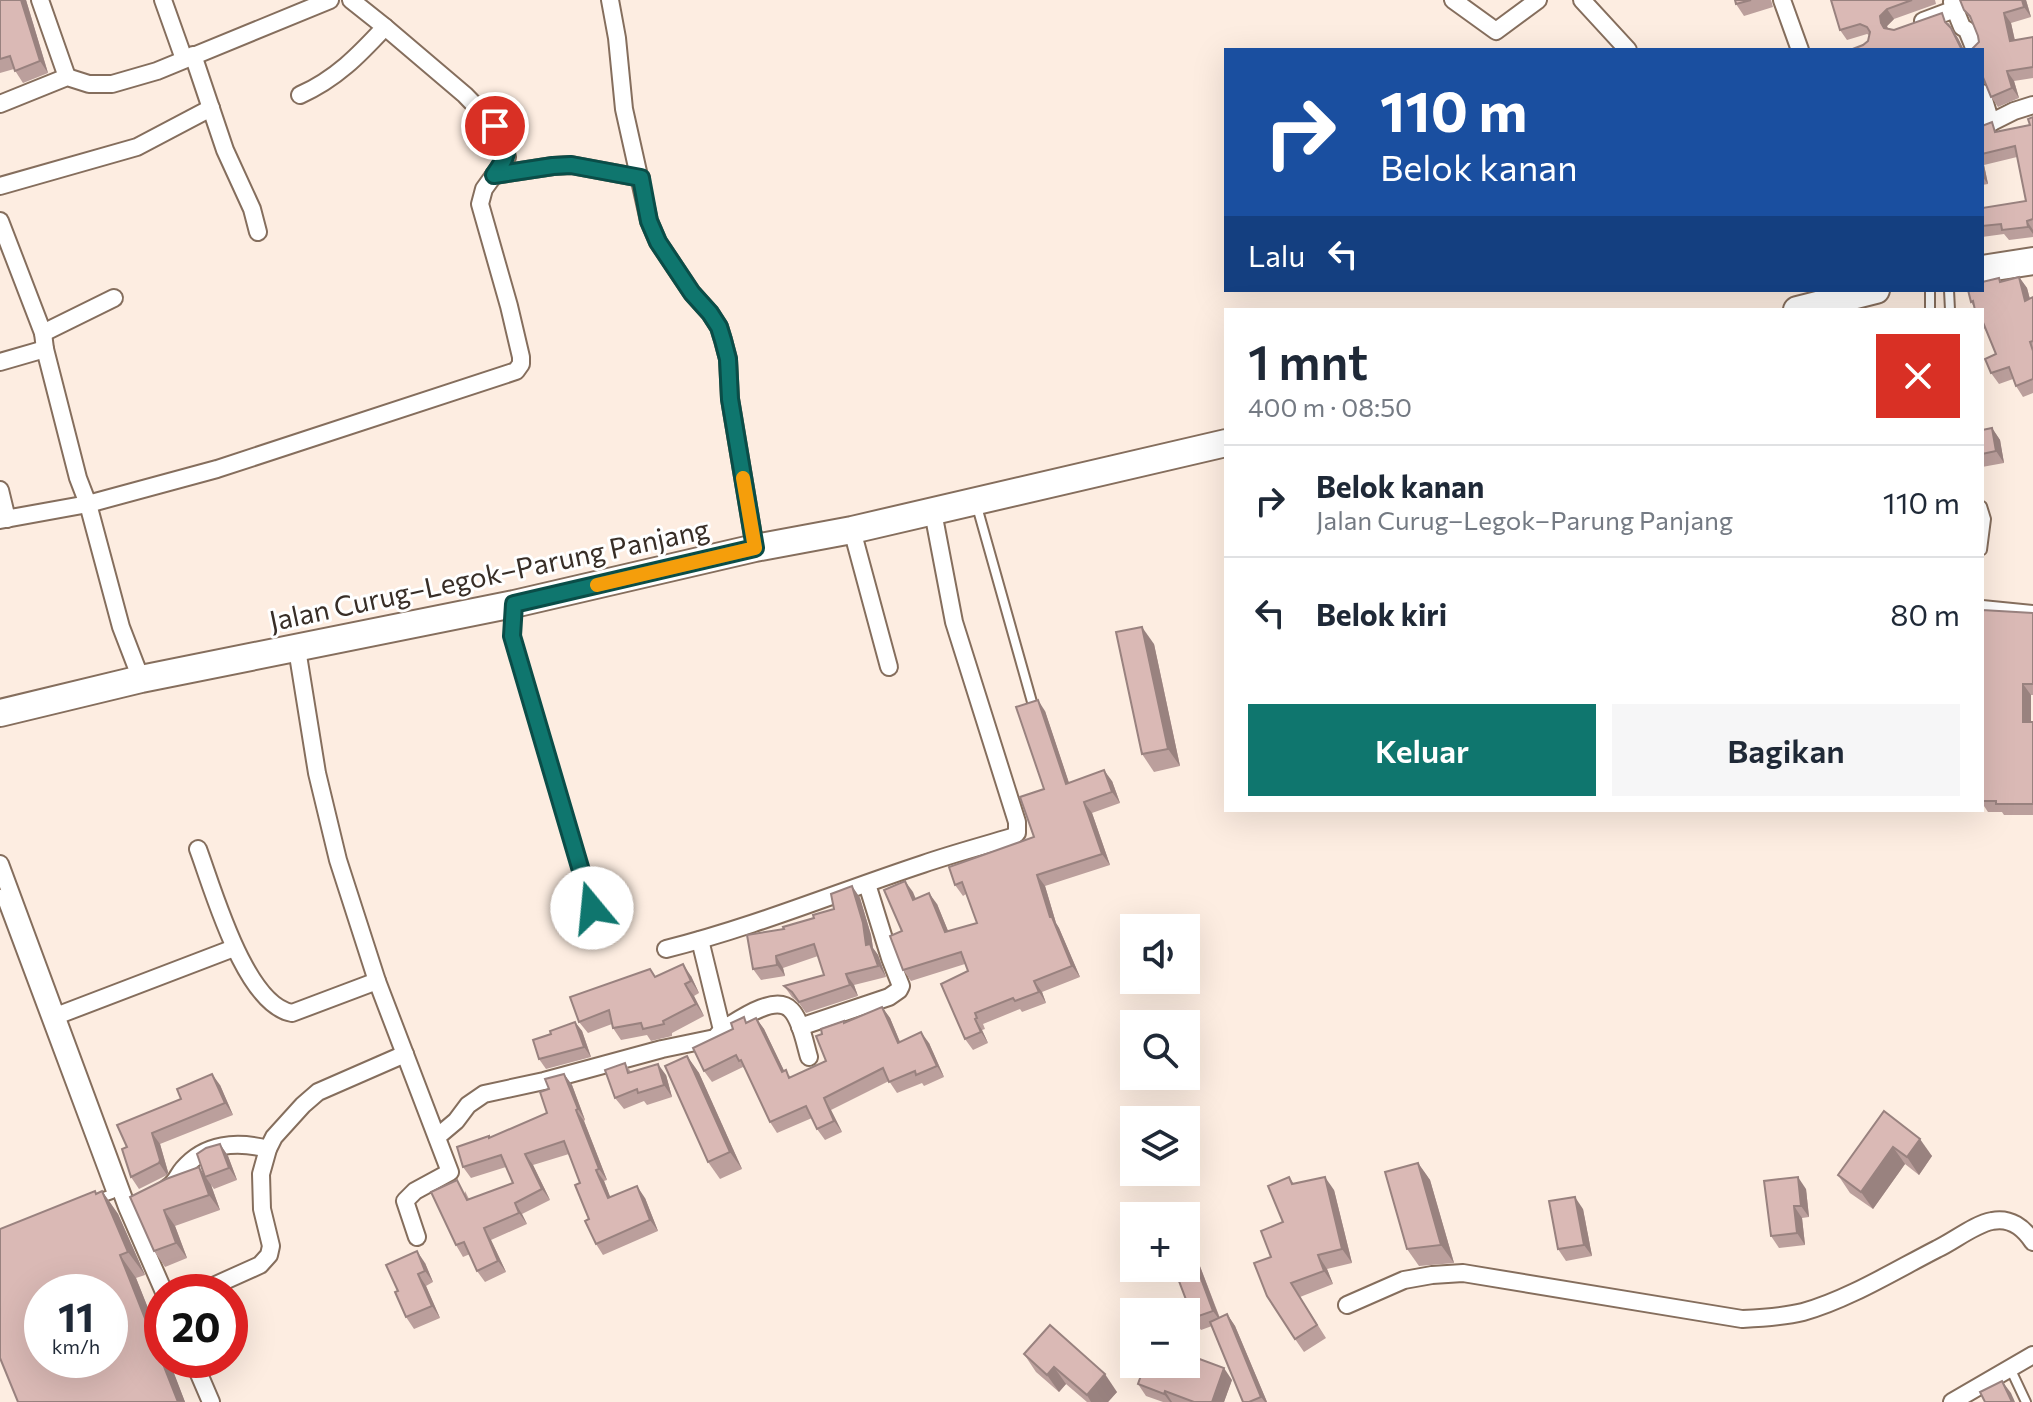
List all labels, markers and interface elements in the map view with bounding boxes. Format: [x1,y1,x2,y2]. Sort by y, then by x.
text: 110 m [1380,75,1527,144]
icon: right [1248,80,1352,184]
pin [461,92,529,160]
icon: arrive [473,104,517,148]
text: Belok kanan [1380,144,1578,188]
icon: left [1321,232,1365,276]
text: Lalu [1248,236,1305,273]
text: 1 mnt [1248,331,1368,390]
button: close [1876,334,1960,418]
text: 400 m · 08:50 [1248,391,1412,422]
text: Belok kanan [1316,467,1484,504]
icon: right [1248,479,1292,523]
text: 110 m [1883,483,1960,520]
text: Jalan Curug–Legok–Parung Panjang [1316,504,1733,535]
street label: Jalan Curug–Legok–Parung Panjang [266,511,712,637]
icon: left [1248,591,1292,635]
text: Belok kiri [1316,595,1447,632]
text: 80 m [1890,595,1960,632]
button: Keluar [1248,704,1596,796]
button: Bagikan [1612,704,1960,796]
position arrow [550,866,634,950]
map controls [1120,914,1200,1378]
button: sound [1120,914,1200,994]
button: search [1120,1010,1200,1090]
button: layers [1120,1106,1200,1186]
button: + [1120,1202,1200,1282]
speed limit sign: 20 [144,1274,248,1378]
text: 11 [58,1291,94,1340]
button: − [1120,1298,1200,1378]
text: km/h [52,1334,100,1358]

